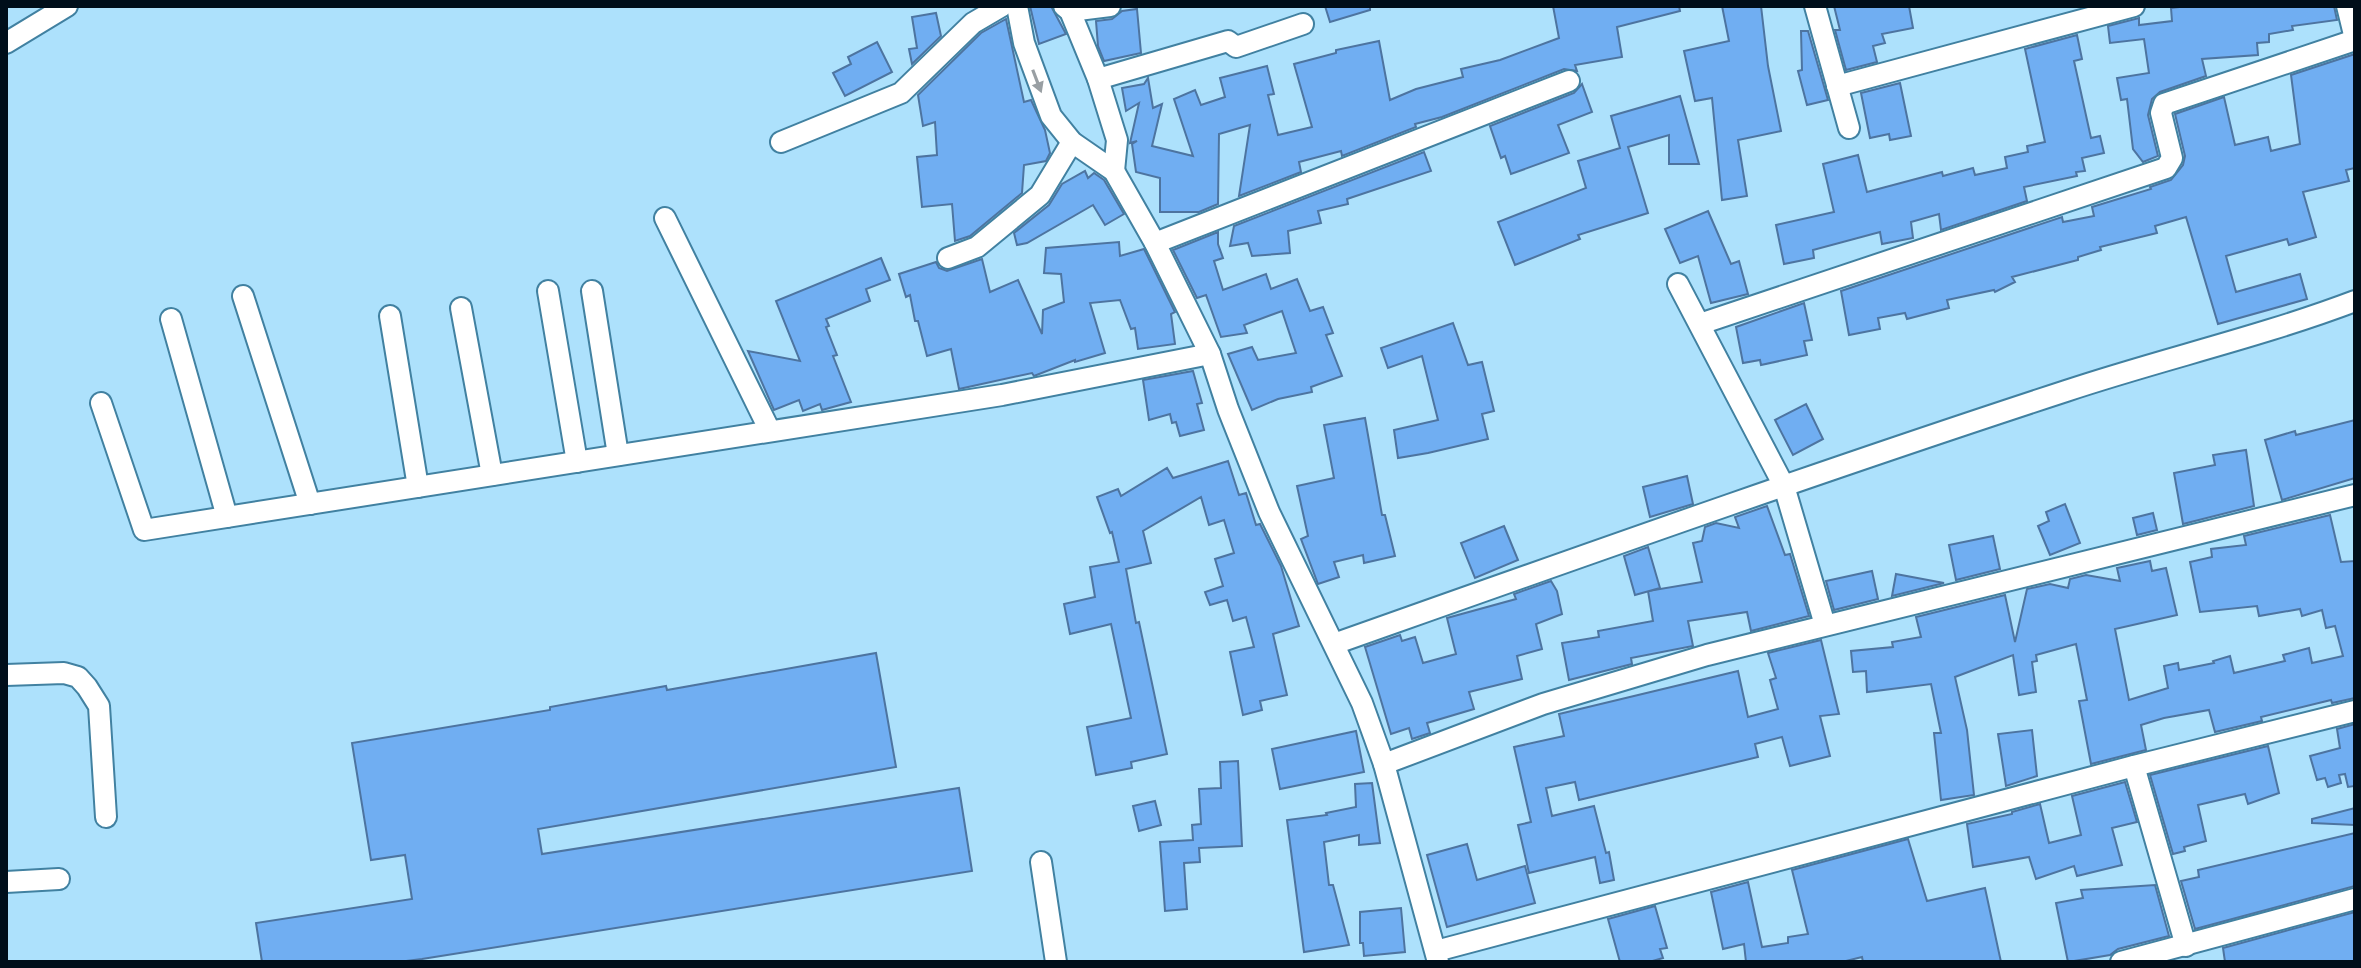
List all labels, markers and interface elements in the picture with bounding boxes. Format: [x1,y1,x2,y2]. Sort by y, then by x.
one-way arrow [1031,69,1044,93]

